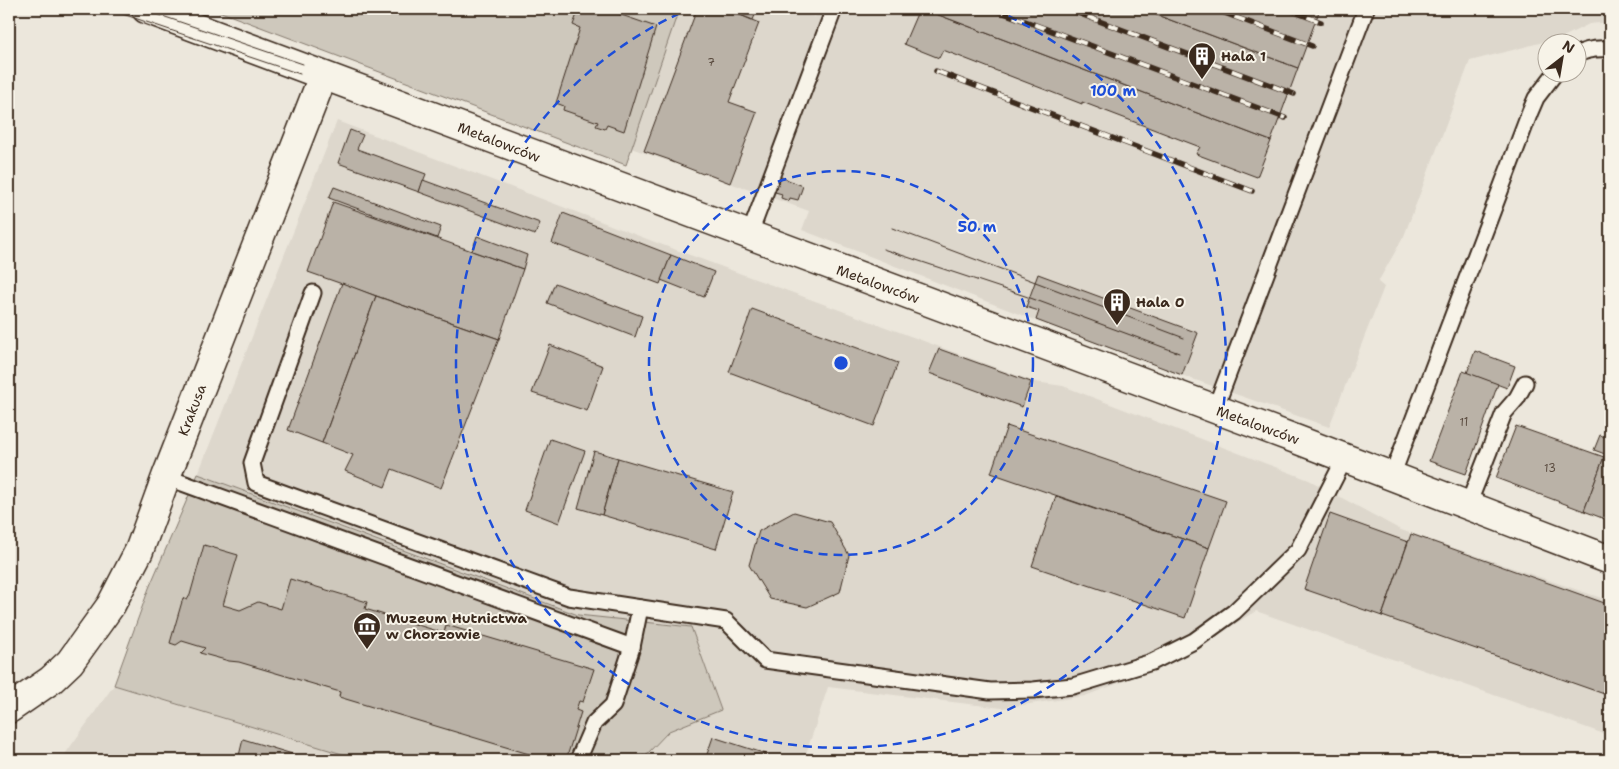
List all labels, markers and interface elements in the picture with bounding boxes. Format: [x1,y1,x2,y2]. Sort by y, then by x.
north arrow [1536,32,1586,82]
text: N [1559,36,1578,57]
building icon: Hala 1 [1187,41,1217,80]
place label: Hala 1 [1221,47,1266,65]
house number: 7 [707,55,715,70]
text: 100 m [1090,81,1136,101]
street label: Metalowców [455,118,543,166]
text: 50 m [958,217,997,237]
street label: Metalowców [834,261,922,307]
building icon: Hala 0 [1102,287,1132,326]
place label: Hala 0 [1136,293,1185,311]
centre of rings [832,354,850,372]
street label: Krakusa [174,381,210,438]
street label: Metalowców [1214,402,1302,448]
house number: 11 [1460,415,1468,430]
house number: 13 [1544,461,1556,476]
place label: Muzeum Hutnictwa w Chorzowie [386,609,528,643]
museum icon: Muzeum Hutnictwa w Chorzowie [352,611,382,650]

